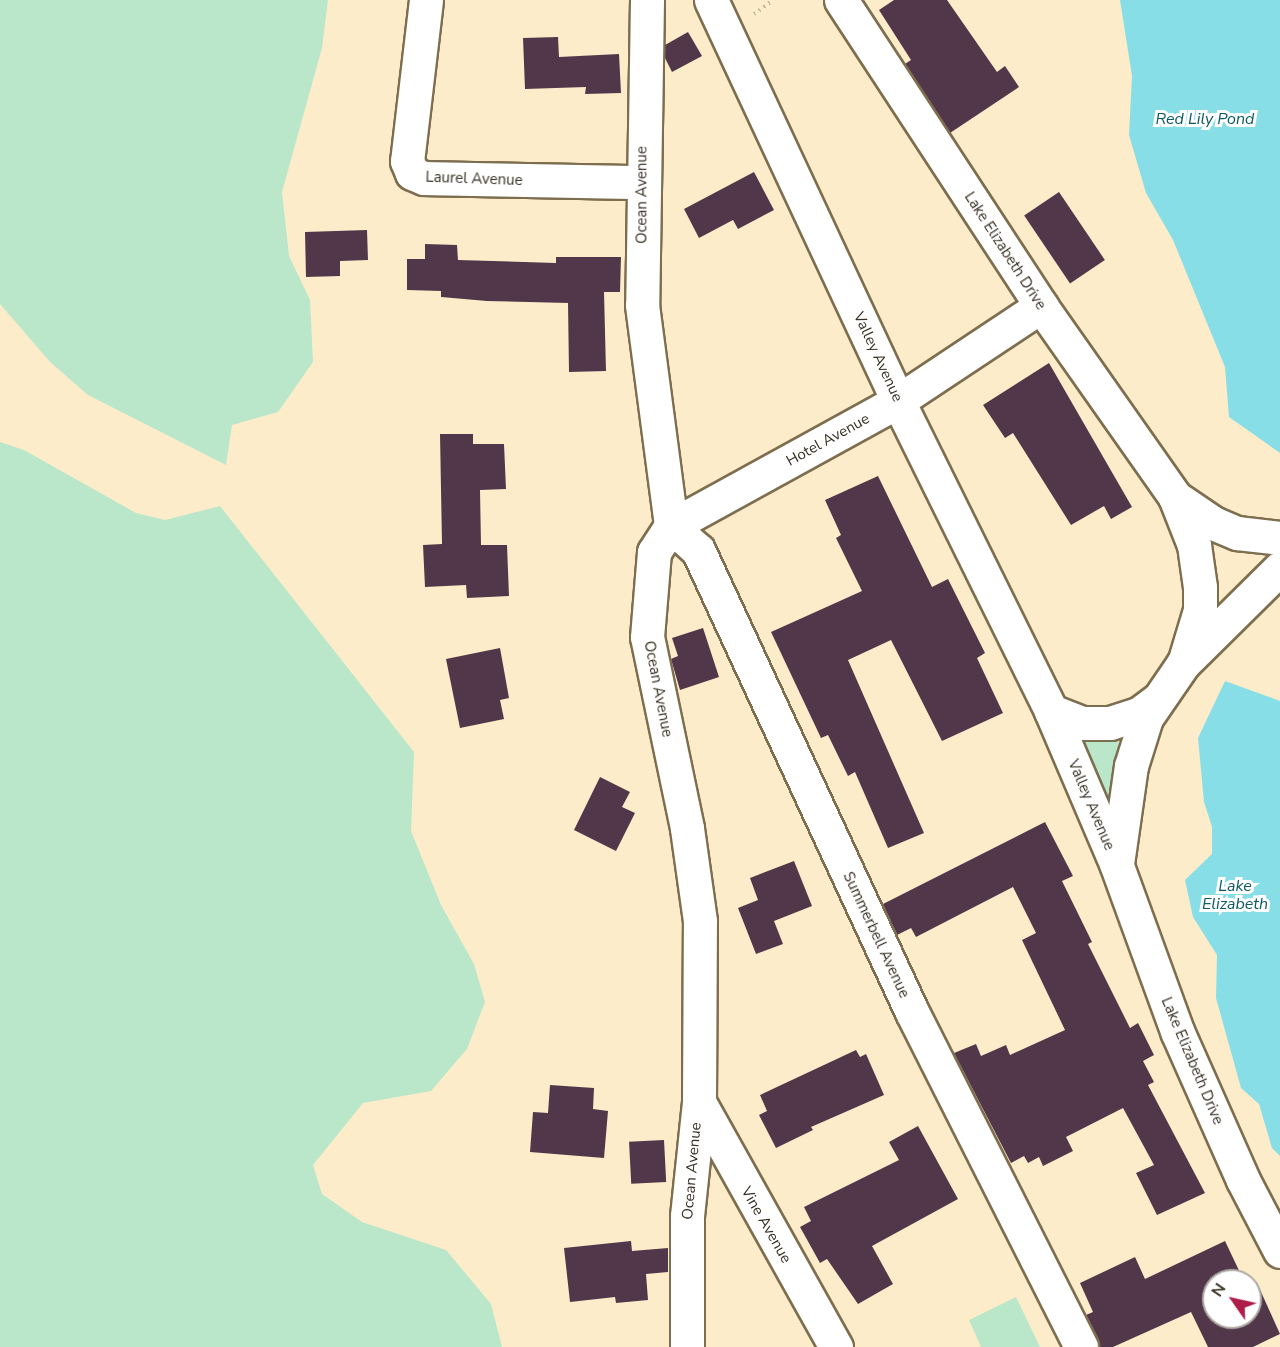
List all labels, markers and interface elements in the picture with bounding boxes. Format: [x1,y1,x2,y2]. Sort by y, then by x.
water label: Red Lily Pond [1156,109,1254,129]
street label: Ocean Avenue [633,146,651,244]
street label: Laurel Avenue [425,168,523,190]
street label: Lake Elizabeth Drive [960,189,1050,313]
street label: Valley Avenue [849,309,907,405]
street label: Hotel Avenue [783,410,873,470]
street label: Ocean Avenue [640,639,676,739]
street label: Valley Avenue [1064,757,1118,853]
street label: Summerbell Avenue [839,869,913,1001]
water label: Lake Elizabeth [1202,876,1268,914]
street label: Lake Elizabeth Drive [1157,995,1227,1127]
street label: Ocean Avenue [679,1122,705,1220]
street label: Vine Avenue [737,1184,795,1266]
north arrow [1202,1269,1262,1329]
text: N [1206,1279,1231,1301]

